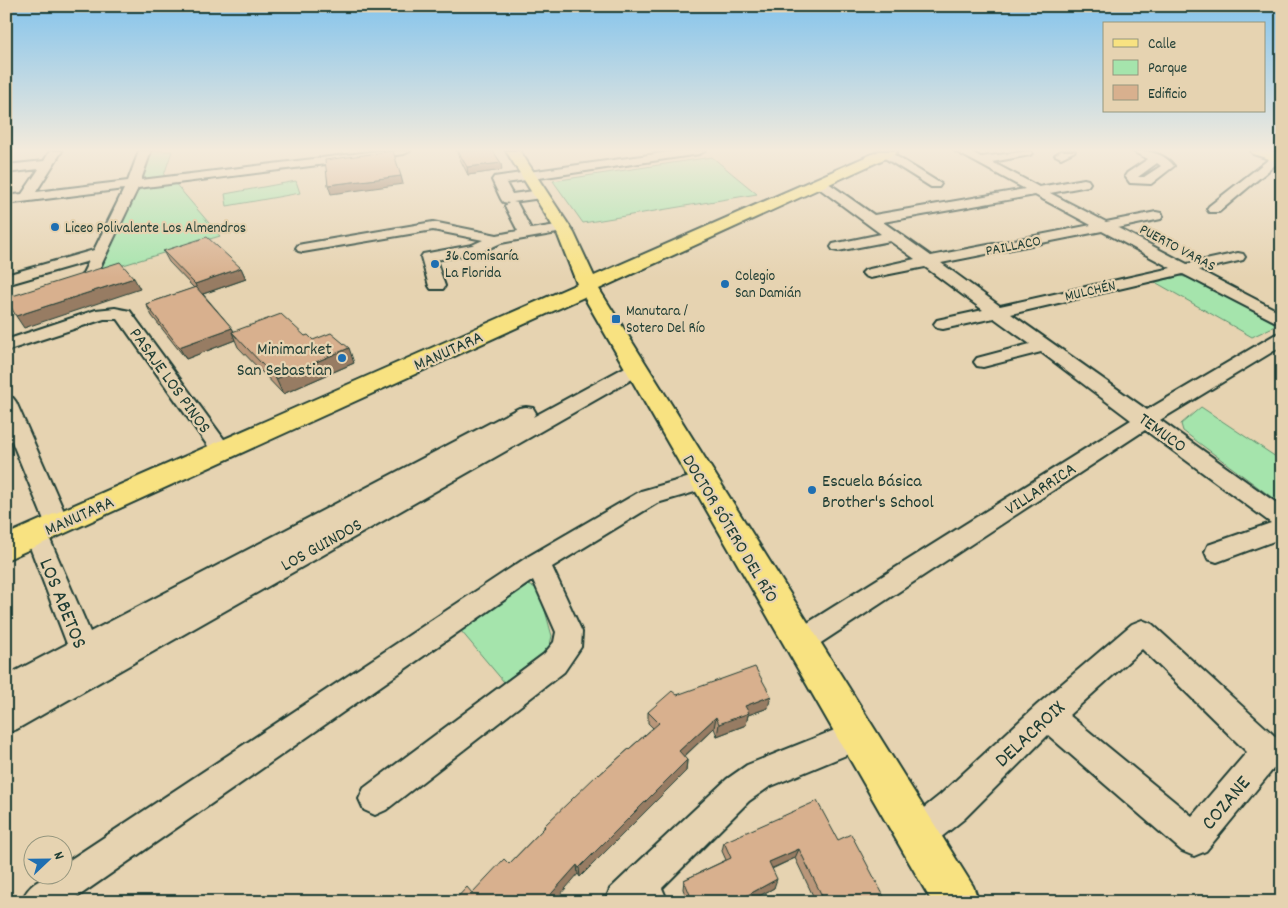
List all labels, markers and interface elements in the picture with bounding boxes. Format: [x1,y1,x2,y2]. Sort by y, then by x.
legend [1103,22,1266,112]
text: Calle [1148,34,1177,56]
text: Parque [1148,58,1188,80]
text: Edificio [1148,84,1187,106]
place label: Liceo Polivalente Los Almendros [65,218,246,240]
street label: PUERTO VARAS [1135,219,1219,278]
marker: Liceo Polivalente Los Almendros [49,221,61,233]
street label: PAILLACO [984,231,1043,263]
place label: 36 Comisaría La Florida [445,246,519,285]
marker: 36 Comisaría La Florida [429,258,441,270]
place label: Colegio San Damián [735,266,801,305]
street label: MULCHÉN [1063,275,1118,308]
marker: Colegio San Damián [719,278,731,290]
place label: Manutara / Sotero Del Río [626,301,706,340]
marker: Manutara / Sotero Del Río [610,313,622,325]
street label: PASAJE LOS PINOS [122,323,216,440]
street label: MANUTARA [410,326,488,379]
place label: Minimarket San Sebastian [237,338,332,384]
marker: Minimarket San Sebastian [336,352,348,364]
street label: TEMUCO [1132,408,1191,460]
street label: DOCTOR SÓTERO DEL RÍO [675,451,783,608]
street label: VILLARRICA [1001,458,1082,523]
place label: Escuela Básica Brother's School [822,470,934,516]
marker: Escuela Básica Brother's School [806,484,818,496]
street label: MANUTARA [41,491,119,544]
street label: LOS GUINDOS [277,514,367,579]
street label: LOS ABETOS [29,554,93,654]
street label: DELACROIX [989,695,1073,776]
street label: COZANE [1196,770,1259,838]
north arrow [22,836,72,886]
text: N [48,849,69,863]

